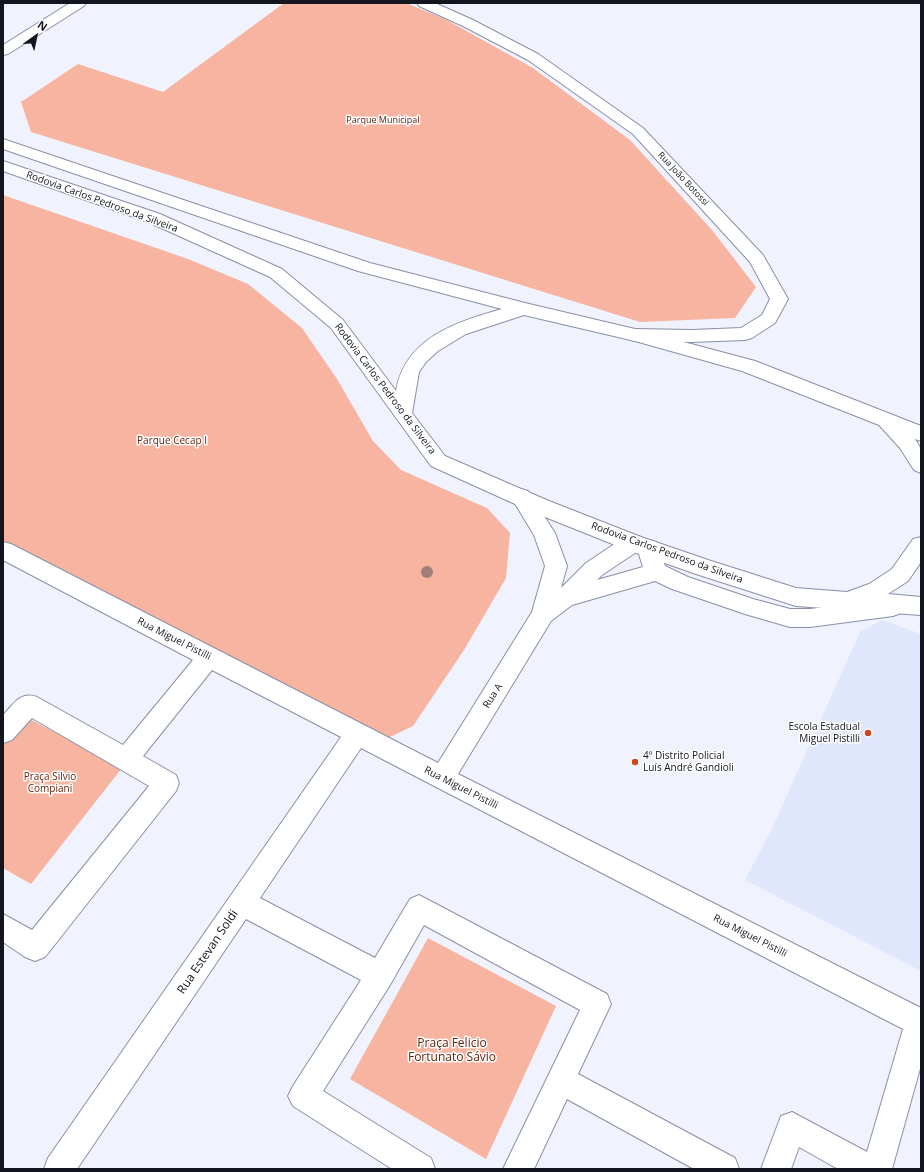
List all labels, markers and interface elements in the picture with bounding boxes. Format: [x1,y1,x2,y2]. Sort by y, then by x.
north arrow [16,16,56,56]
text: N [35,17,51,34]
park label: Parque Municipal [346,115,420,125]
street label: Rua João Botossi [655,150,711,208]
street label: Rodovia Carlos Pedroso da Silveira [24,169,180,235]
street label: Rodovia Carlos Pedroso da Silveira [332,321,438,457]
park label: Parque Cecap I [137,435,207,447]
street label: Rodovia Carlos Pedroso da Silveira [589,520,745,586]
street label: Rua Miguel Pistilli [135,615,213,663]
street label: Rua A [481,681,505,711]
place label: Escola Estadual Miguel Pistilli [788,721,860,744]
marker: Escola Estadual Miguel Pistilli [863,728,873,738]
place label: 4º Distrito Policial Luís André Gandioli [643,750,734,774]
marker: 4º Distrito Policial Luís André Gandioli [630,757,640,767]
street label: Rua Miguel Pistilli [422,764,500,812]
park label: Praça Silvio Compiani [24,771,76,794]
street label: Rua Estevan Soldi [175,907,241,997]
street label: Rua Miguel Pistilli [711,912,789,960]
park label: Praça Felicio Fortunato Sávio [408,1037,496,1065]

